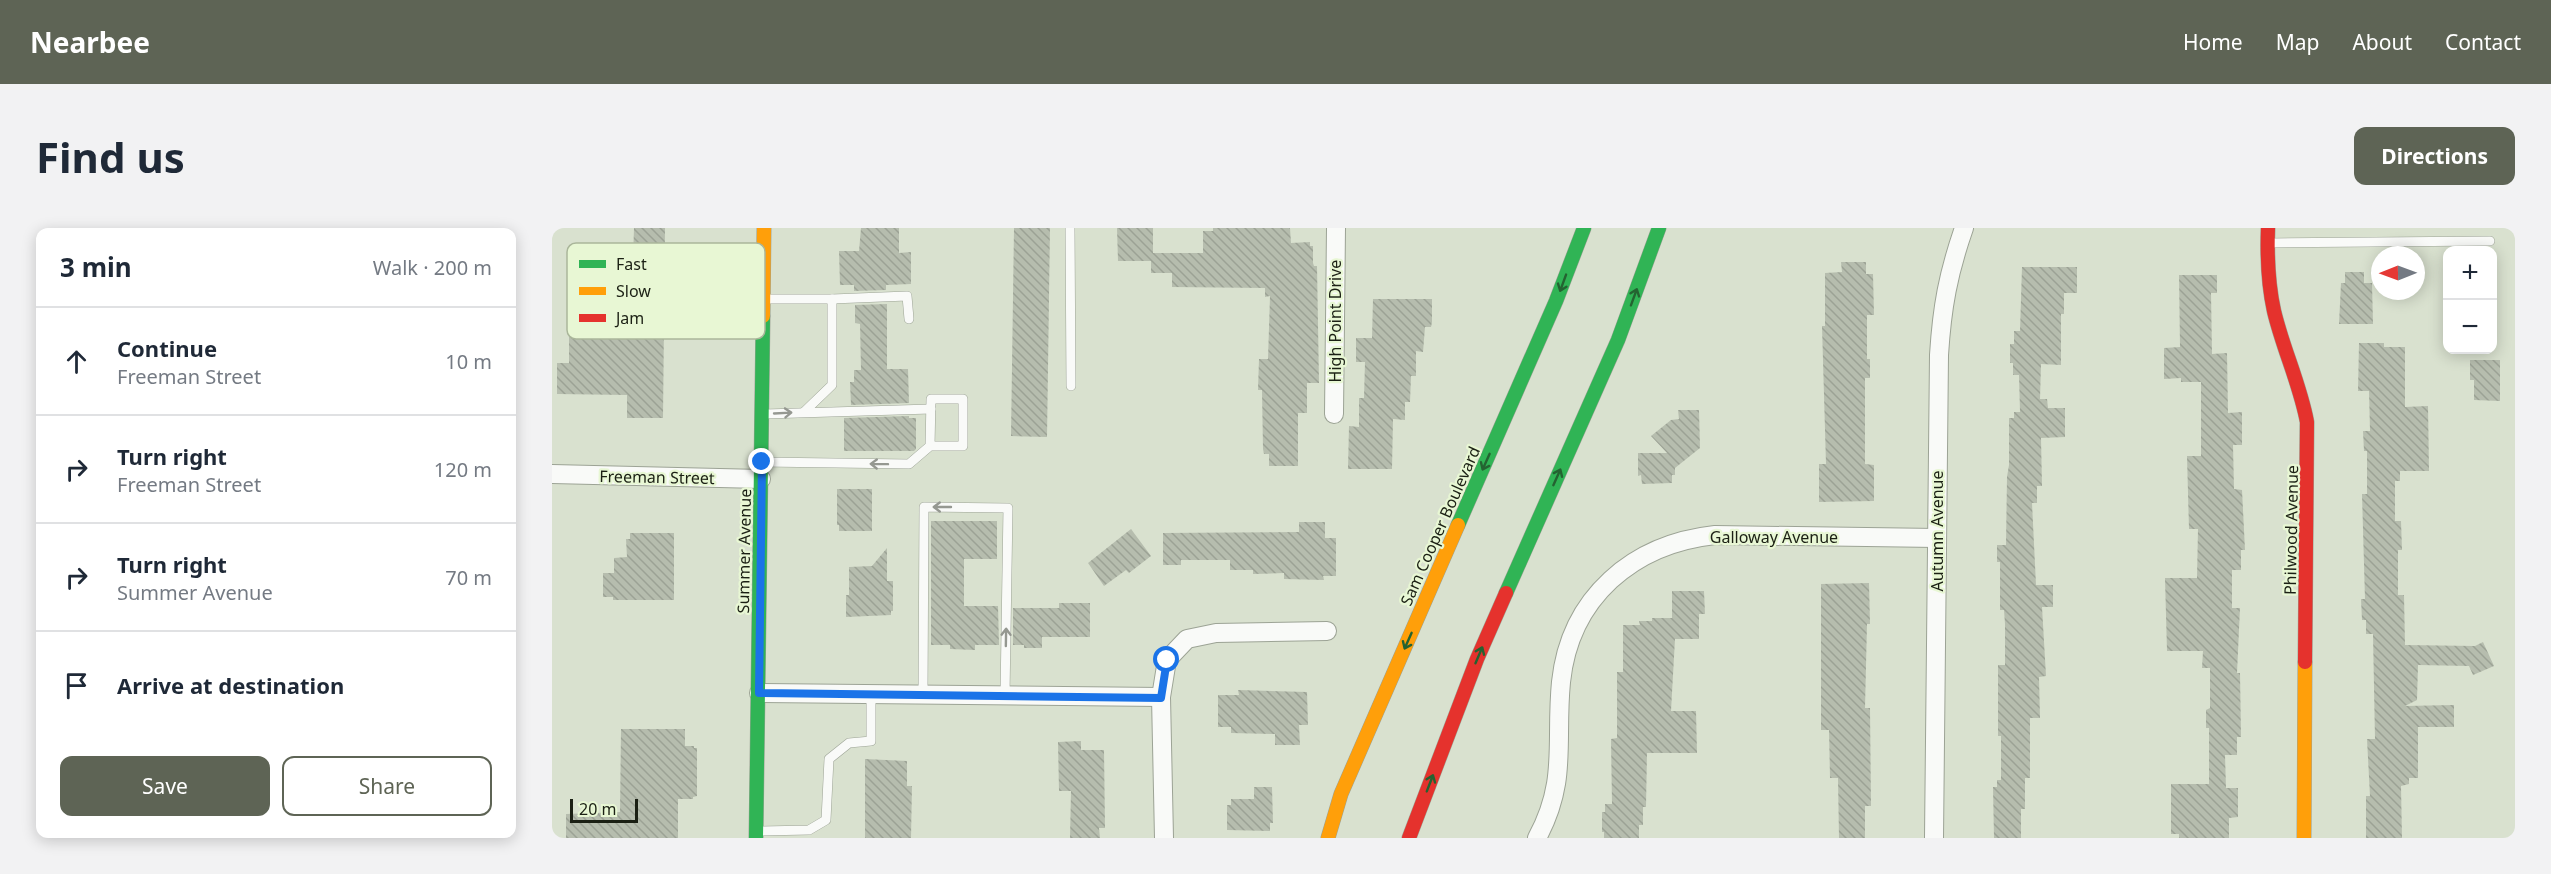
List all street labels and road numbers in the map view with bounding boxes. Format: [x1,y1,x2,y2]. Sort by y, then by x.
street label: High Point Drive [1324,260,1346,382]
street label: Sam Cooper Boulevard [1395,443,1485,609]
street label: Freeman Street [599,465,715,489]
street label: Philwood Avenue [2279,465,2303,595]
street label: Autumn Avenue [1926,471,1948,591]
street label: Summer Avenue [732,489,756,613]
street label: Galloway Avenue [1710,526,1838,548]

